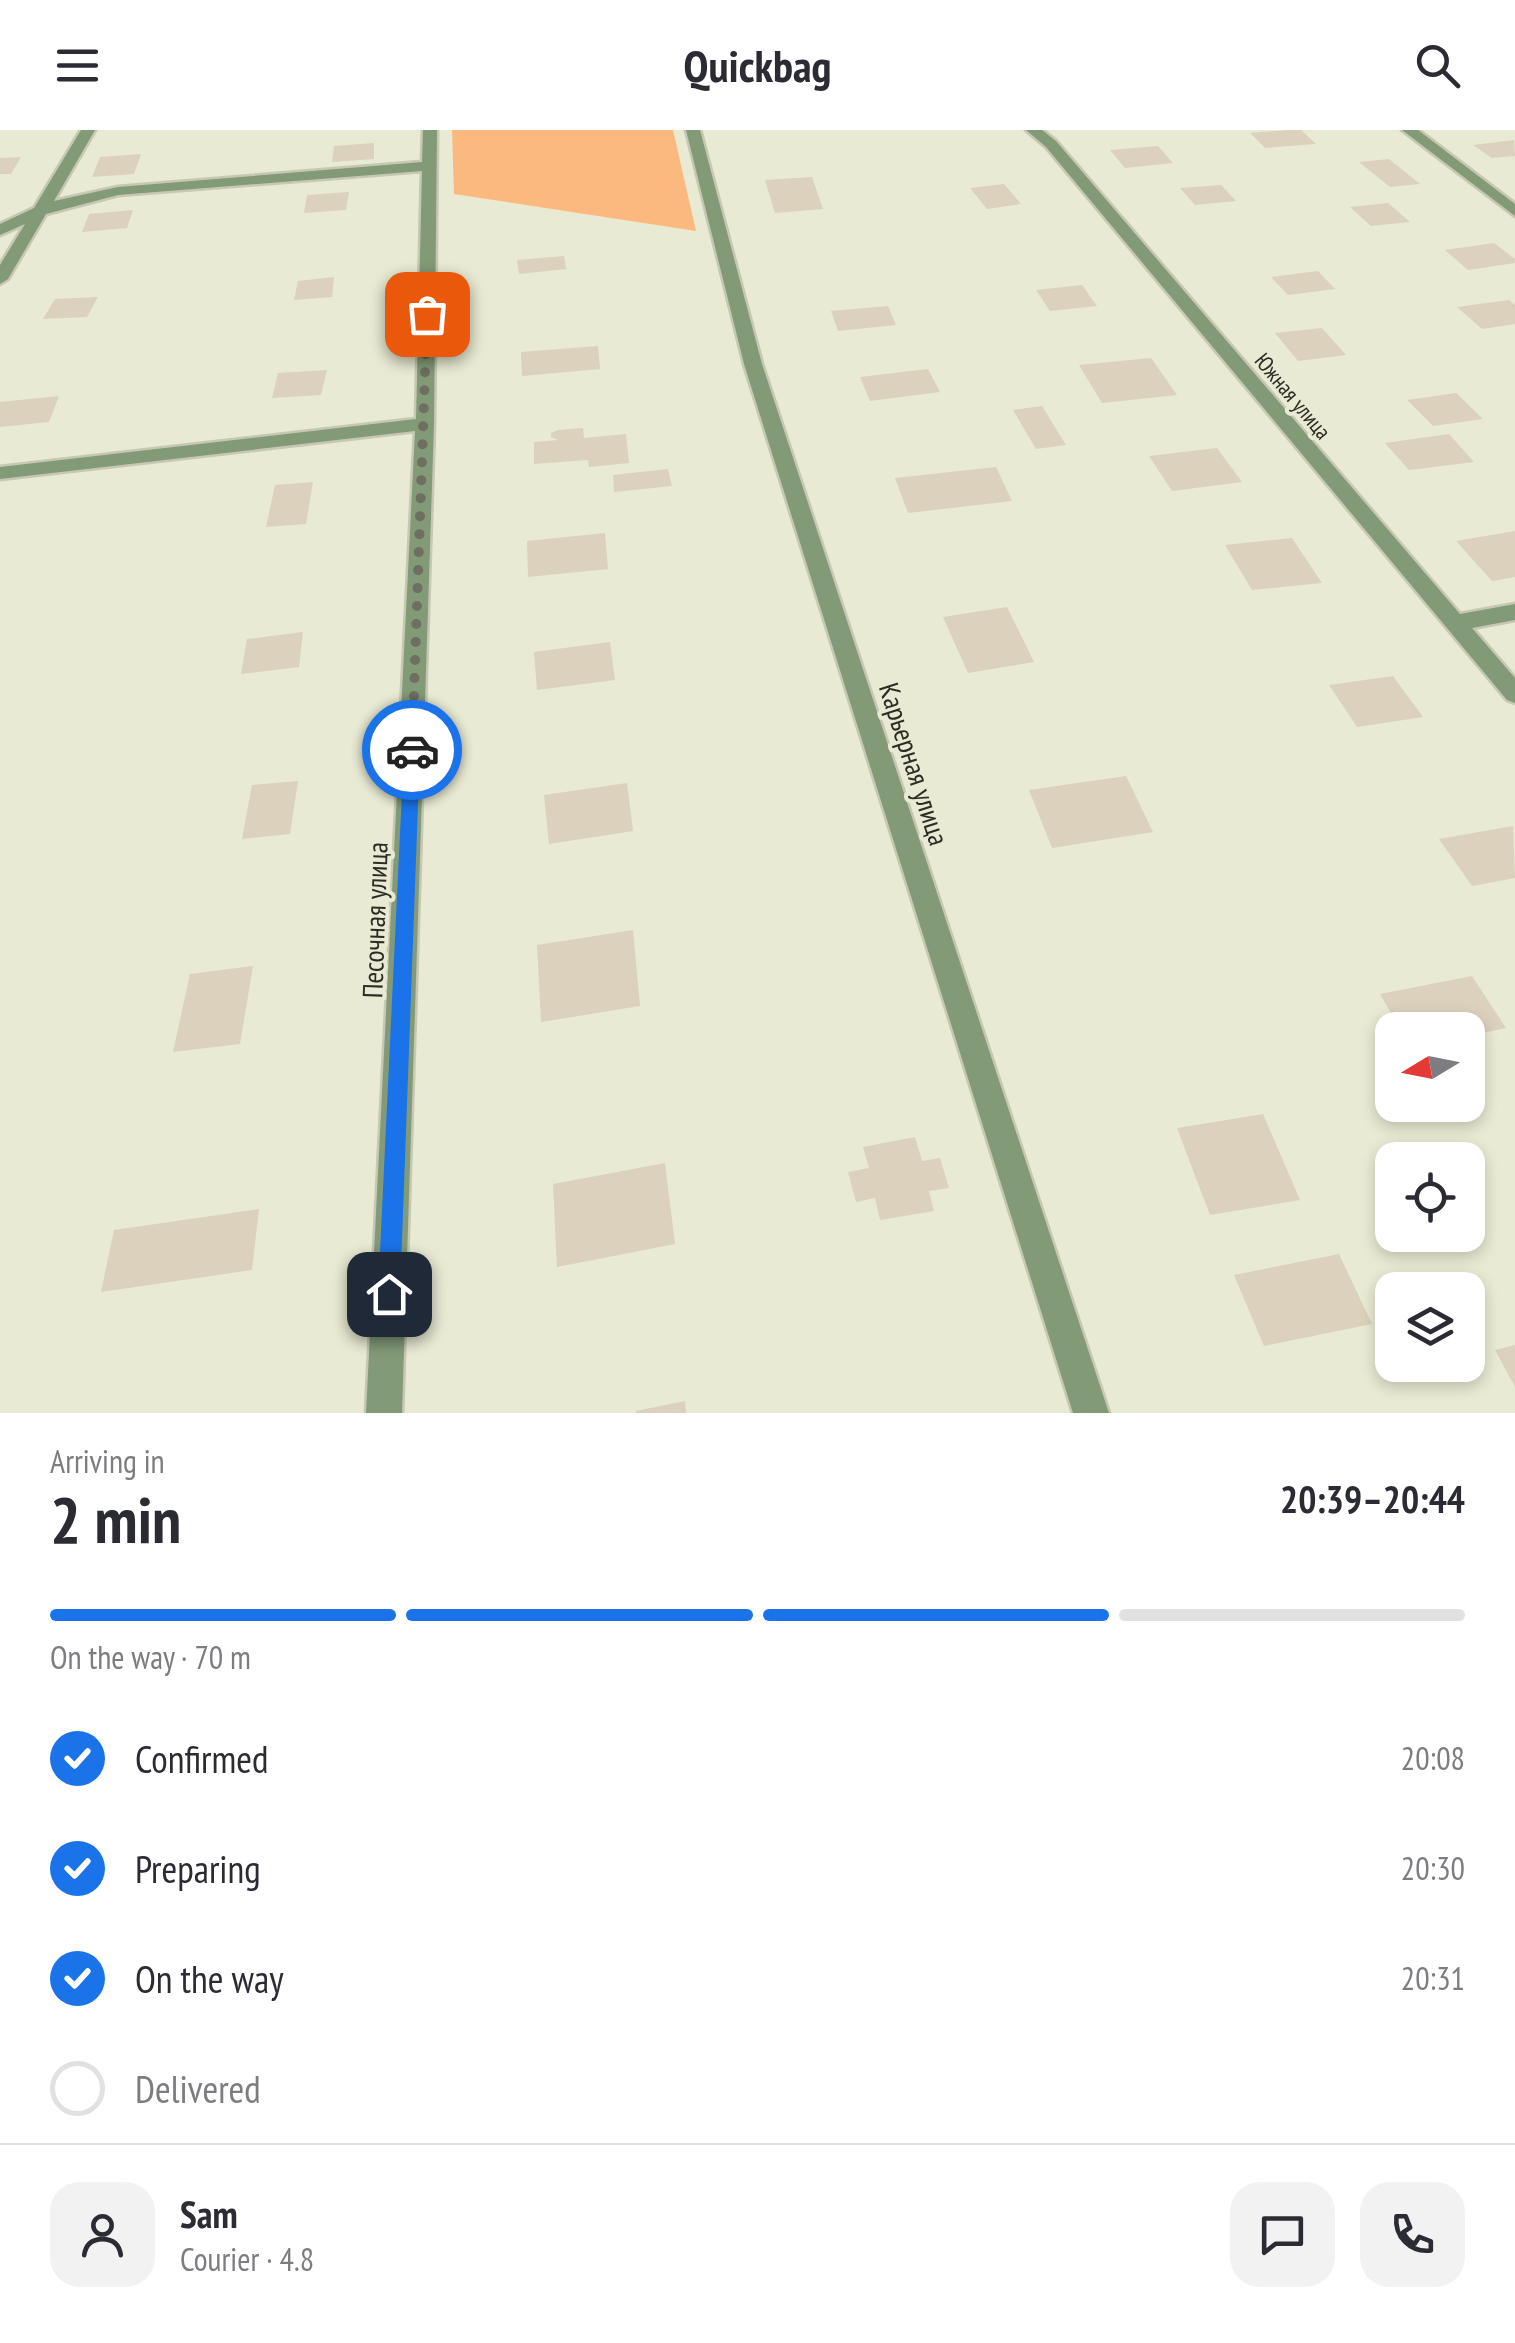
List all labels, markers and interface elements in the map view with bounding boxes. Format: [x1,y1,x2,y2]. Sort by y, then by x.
text: Quickbag [684,36,831,94]
icon: menu [50,38,105,93]
icon: search [1410,38,1465,93]
pin [385,272,470,357]
icon: bag [400,287,455,342]
street label: Южная улица [1249,347,1337,445]
street label: Карьерная улица [871,678,958,850]
courier [362,700,462,800]
icon: car [385,723,440,778]
street label: Песочная улица [353,841,396,999]
north arrow [1375,1012,1485,1122]
map controls [1375,1012,1485,1382]
button: locate [1375,1142,1485,1252]
pin [347,1252,432,1337]
icon: home [362,1267,417,1322]
button: layers [1375,1272,1485,1382]
text: Arriving in [50,1440,165,1482]
text: 20:39–20:44 [1280,1474,1465,1523]
text: 2 min [50,1477,181,1561]
text: On the way · 70 m [50,1636,251,1678]
icon: check [50,1731,105,1786]
text: Confirmed [135,1734,268,1783]
text: 20:08 [1401,1737,1465,1779]
icon: check [50,1841,105,1896]
text: Preparing [135,1844,261,1893]
text: 20:30 [1401,1847,1465,1889]
icon: check [50,1951,105,2006]
text: On the way [135,1954,283,2003]
text: 20:31 [1401,1957,1465,1999]
text: Delivered [135,2064,261,2113]
button: person [50,2182,155,2287]
button: chat [1230,2182,1335,2287]
button: phone [1360,2182,1465,2287]
text: Sam [180,2189,238,2238]
text: Courier · 4.8 [180,2238,314,2280]

